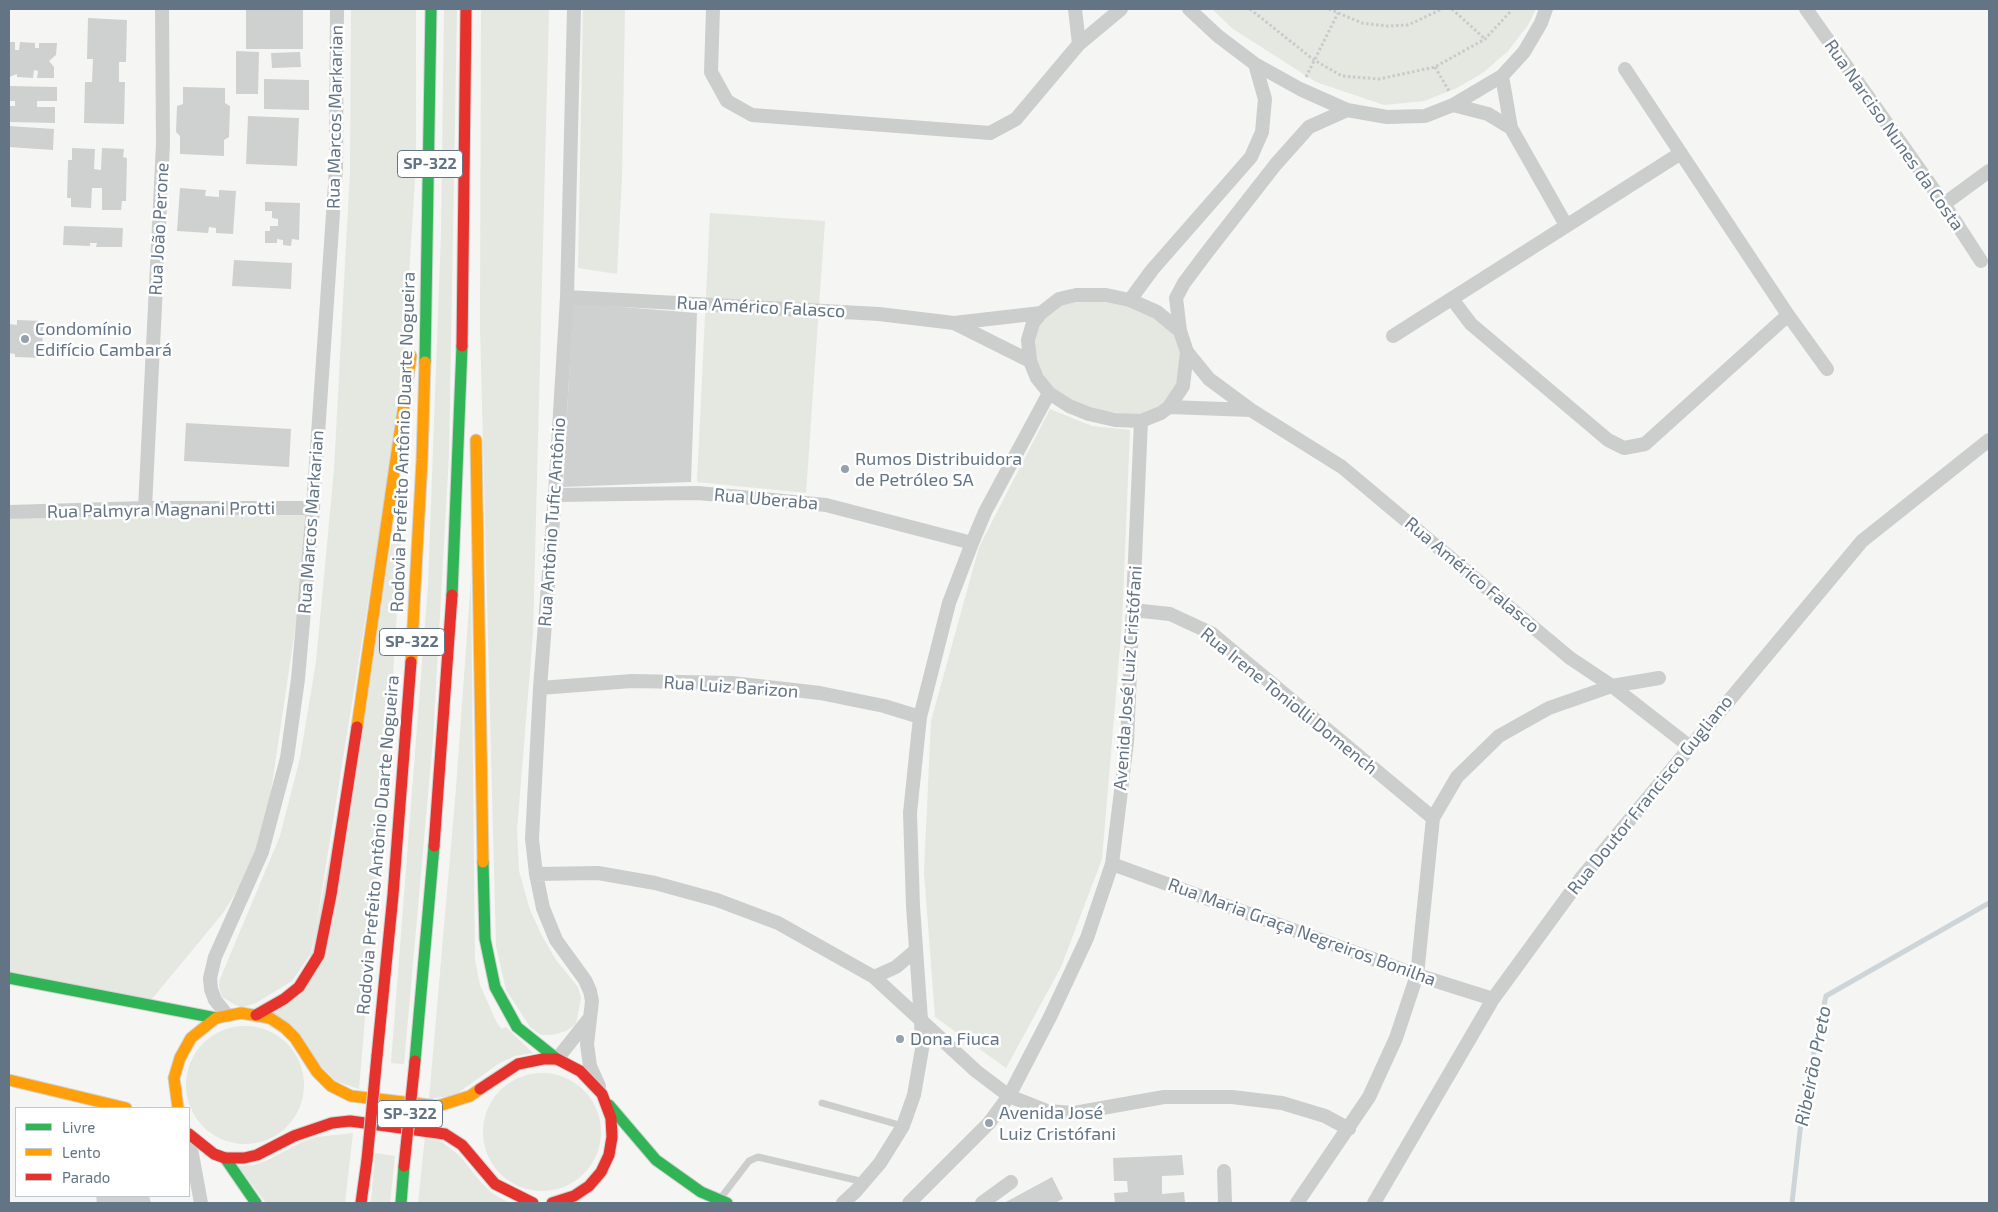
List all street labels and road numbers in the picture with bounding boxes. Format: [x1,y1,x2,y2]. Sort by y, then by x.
street label: Rua Marcos Markarian [323,25,347,209]
street label: Rua Narciso Nunes da Costa [1820,35,1968,235]
road number: SP-322 [398,150,462,178]
street label: Rua João Perone [145,162,173,296]
street label: Rodovia Prefeito Antônio Duarte Nogueira [386,271,420,613]
street label: Rua Américo Falasco [676,292,846,322]
street label: Rua Antônio Tufic Antônio [534,417,570,627]
street label: Rua Marcos Markarian [294,430,328,614]
street label: Rua Uberaba [713,484,819,514]
street label: Rua Palmyra Magnani Protti [47,497,275,523]
street label: Rua Américo Falasco [1400,512,1544,638]
street label: Avenida José Luiz Cristófani [1109,565,1147,791]
street label: Rua Irene Toniolli Domench [1196,623,1382,779]
road number: SP-322 [380,628,444,656]
street label: Rua Luiz Barizon [663,672,799,702]
street label: Rodovia Prefeito Antônio Duarte Nogueira [352,674,404,1016]
street label: Rua Doutor Francisco Gugliano [1563,691,1737,899]
street label: Rua Maria Graça Negreiros Bonilha [1165,873,1439,991]
road number: SP-322 [378,1100,442,1128]

